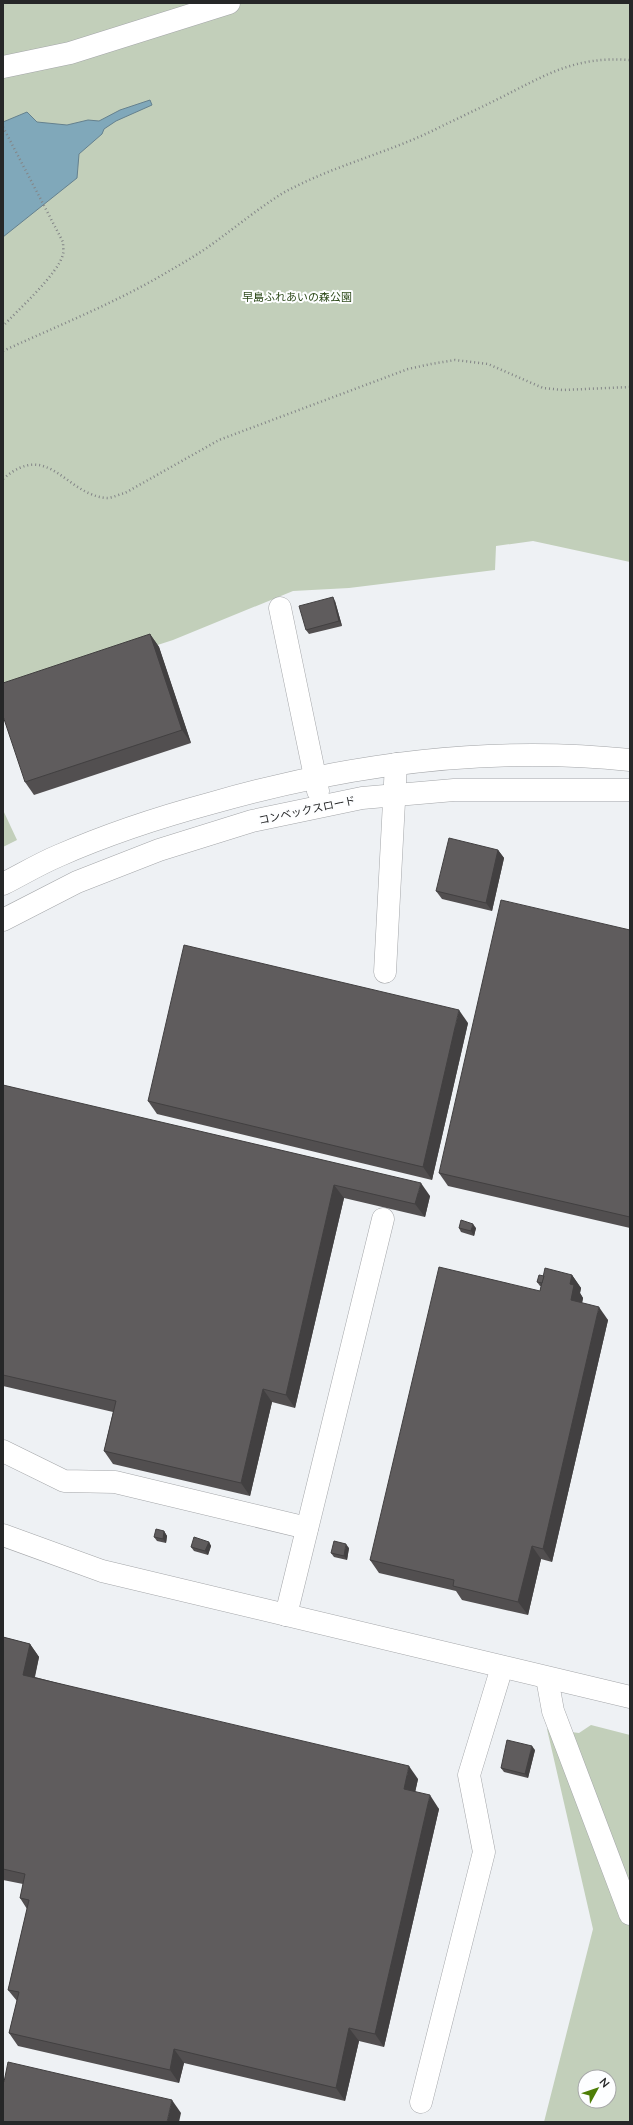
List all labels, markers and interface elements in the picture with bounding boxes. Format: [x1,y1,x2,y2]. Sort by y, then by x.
park label: 早島ふれあいの森公園 [242,290,352,303]
street label: コンベックスロード [257,793,357,826]
north arrow [577,2069,617,2109]
text: N [597,2075,613,2090]

